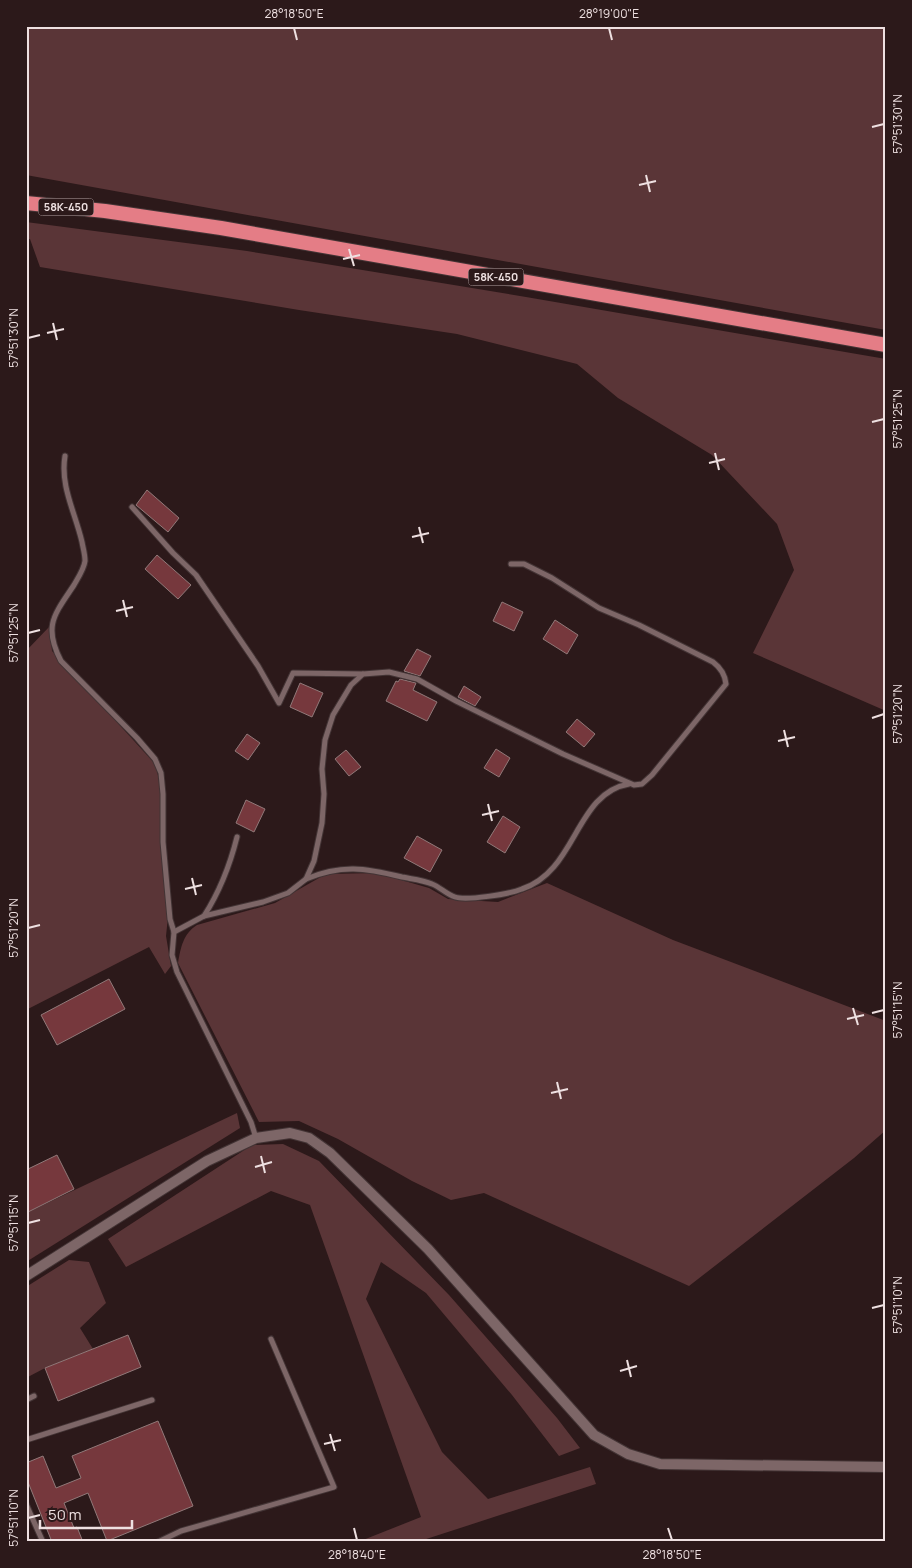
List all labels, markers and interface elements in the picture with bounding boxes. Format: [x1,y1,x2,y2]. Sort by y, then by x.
text: 28°18'50"E [264,5,324,22]
text: 28°19'00"E [579,5,639,22]
text: 57°51'30"N [889,94,906,154]
road number: 58К-450 [38,198,94,216]
road number: 58К-450 [468,268,524,286]
text: 57°51'30"N [5,308,22,368]
text: 57°51'25"N [889,389,906,449]
text: 57°51'25"N [5,603,22,663]
text: 57°51'20"N [889,684,906,744]
text: 57°51'20"N [5,898,22,958]
text: 57°51'15"N [889,981,906,1039]
text: 57°51'15"N [5,1194,22,1252]
text: 57°51'10"N [889,1276,906,1334]
text: 57°51'10"N [5,1489,22,1547]
scale bar [40,1498,132,1530]
text: 50 m [48,1504,82,1525]
text: 28°18'40"E [328,1546,386,1563]
text: 28°18'50"E [642,1546,702,1563]

